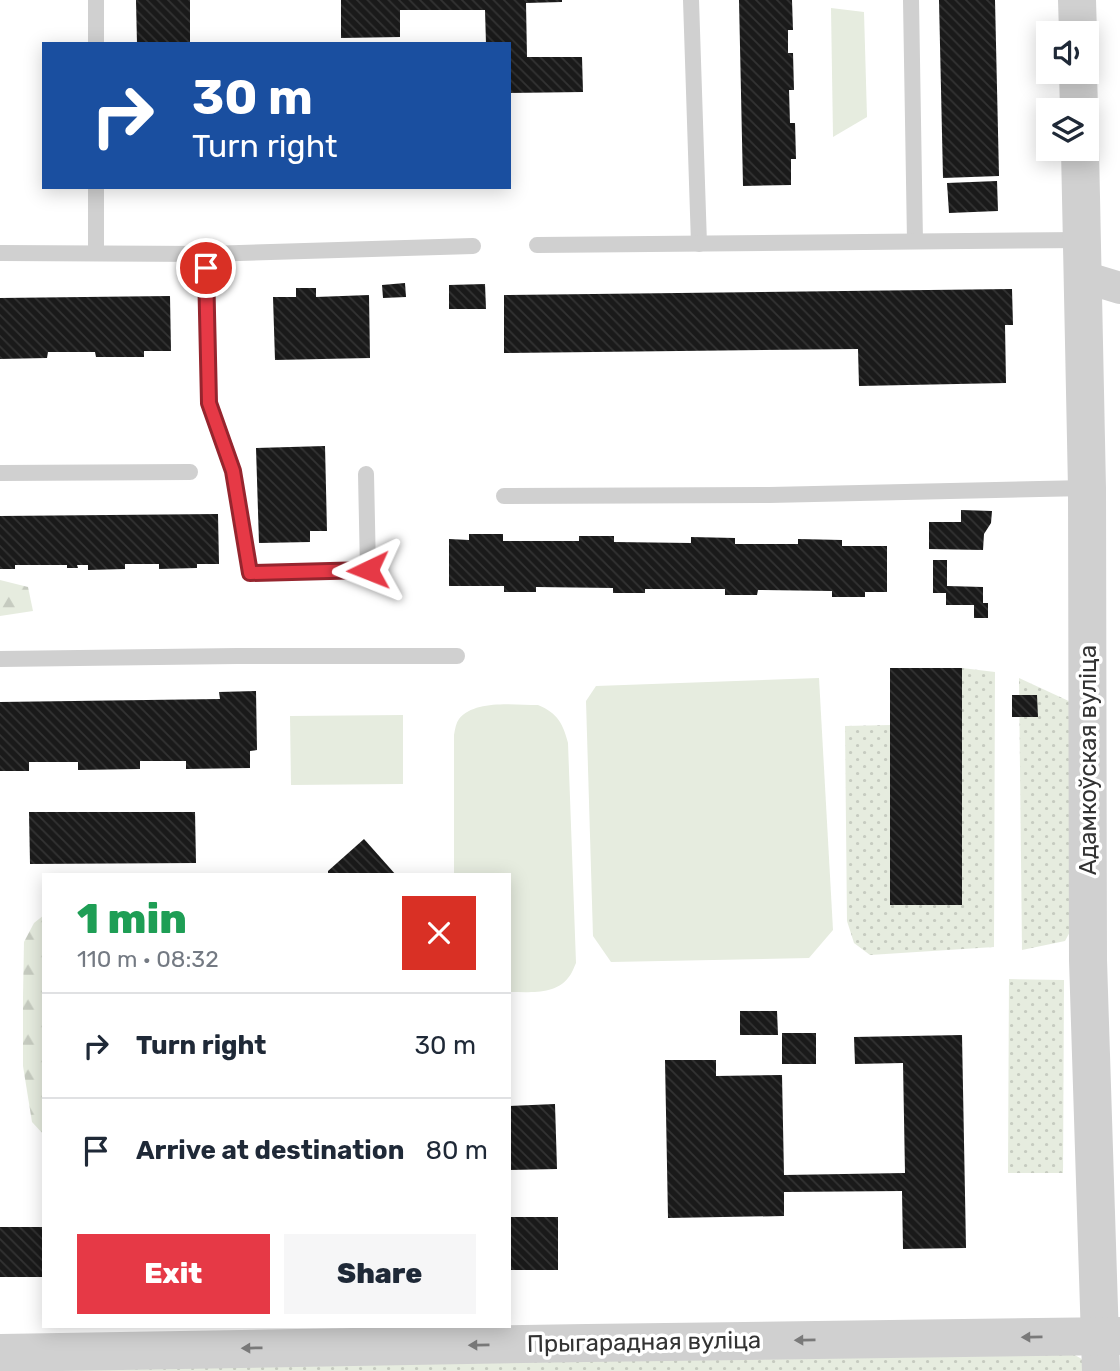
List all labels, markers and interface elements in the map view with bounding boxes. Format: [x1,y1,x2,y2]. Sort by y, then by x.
map controls [1036,21,1099,161]
button: sound [1036,21,1099,84]
text: 30 m [192,68,313,126]
icon: right [77,70,168,161]
button: layers [1036,98,1099,161]
text: Turn right [192,127,337,165]
pin [176,238,236,298]
icon: arrive [187,249,225,287]
position arrow [331,533,405,607]
street label: Адамкоўская вуліца [1074,645,1102,875]
text: 1 min [77,894,187,944]
button: close [402,896,476,970]
text: 110 m · 08:32 [77,945,219,973]
icon: right [77,1027,115,1065]
text: Turn right [136,1030,266,1061]
text: 30 m [414,1030,476,1061]
icon: arrive [77,1132,115,1170]
text: Arrive at destination [136,1135,404,1166]
text: 80 m [425,1135,488,1166]
button: Exit [77,1234,270,1314]
button: Share [284,1234,476,1314]
street label: Прыгарадная вуліца [527,1326,761,1358]
one-way arrow [1021,1331,1043,1343]
one-way arrow [793,1334,815,1346]
one-way arrow [468,1339,490,1350]
one-way arrow [241,1342,263,1354]

